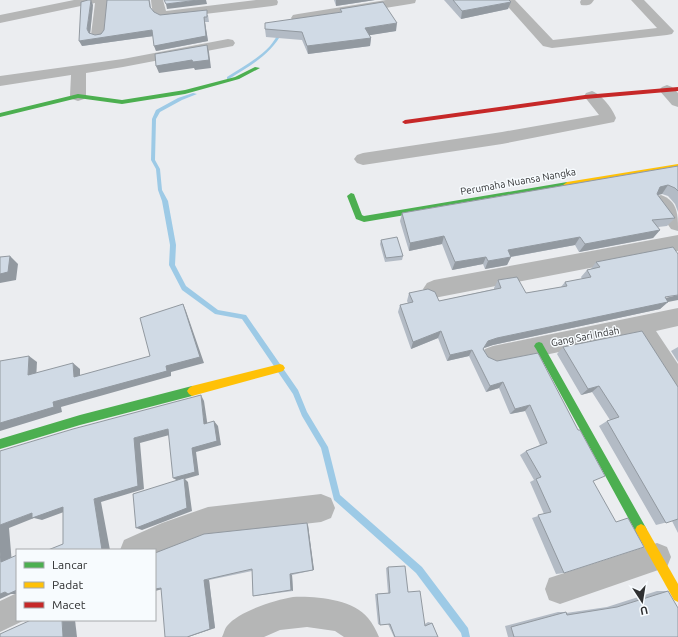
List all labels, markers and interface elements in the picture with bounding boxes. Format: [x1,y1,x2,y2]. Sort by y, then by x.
street label: Perumaha Nuansa Nangka [459,166,577,197]
street label: Gang Sari Indah [550,324,620,349]
legend [16,549,156,621]
text: Lancar [52,558,88,571]
text: Padat [52,578,83,591]
north arrow [622,581,662,621]
text: Macet [52,598,86,611]
text: U [639,604,649,617]

